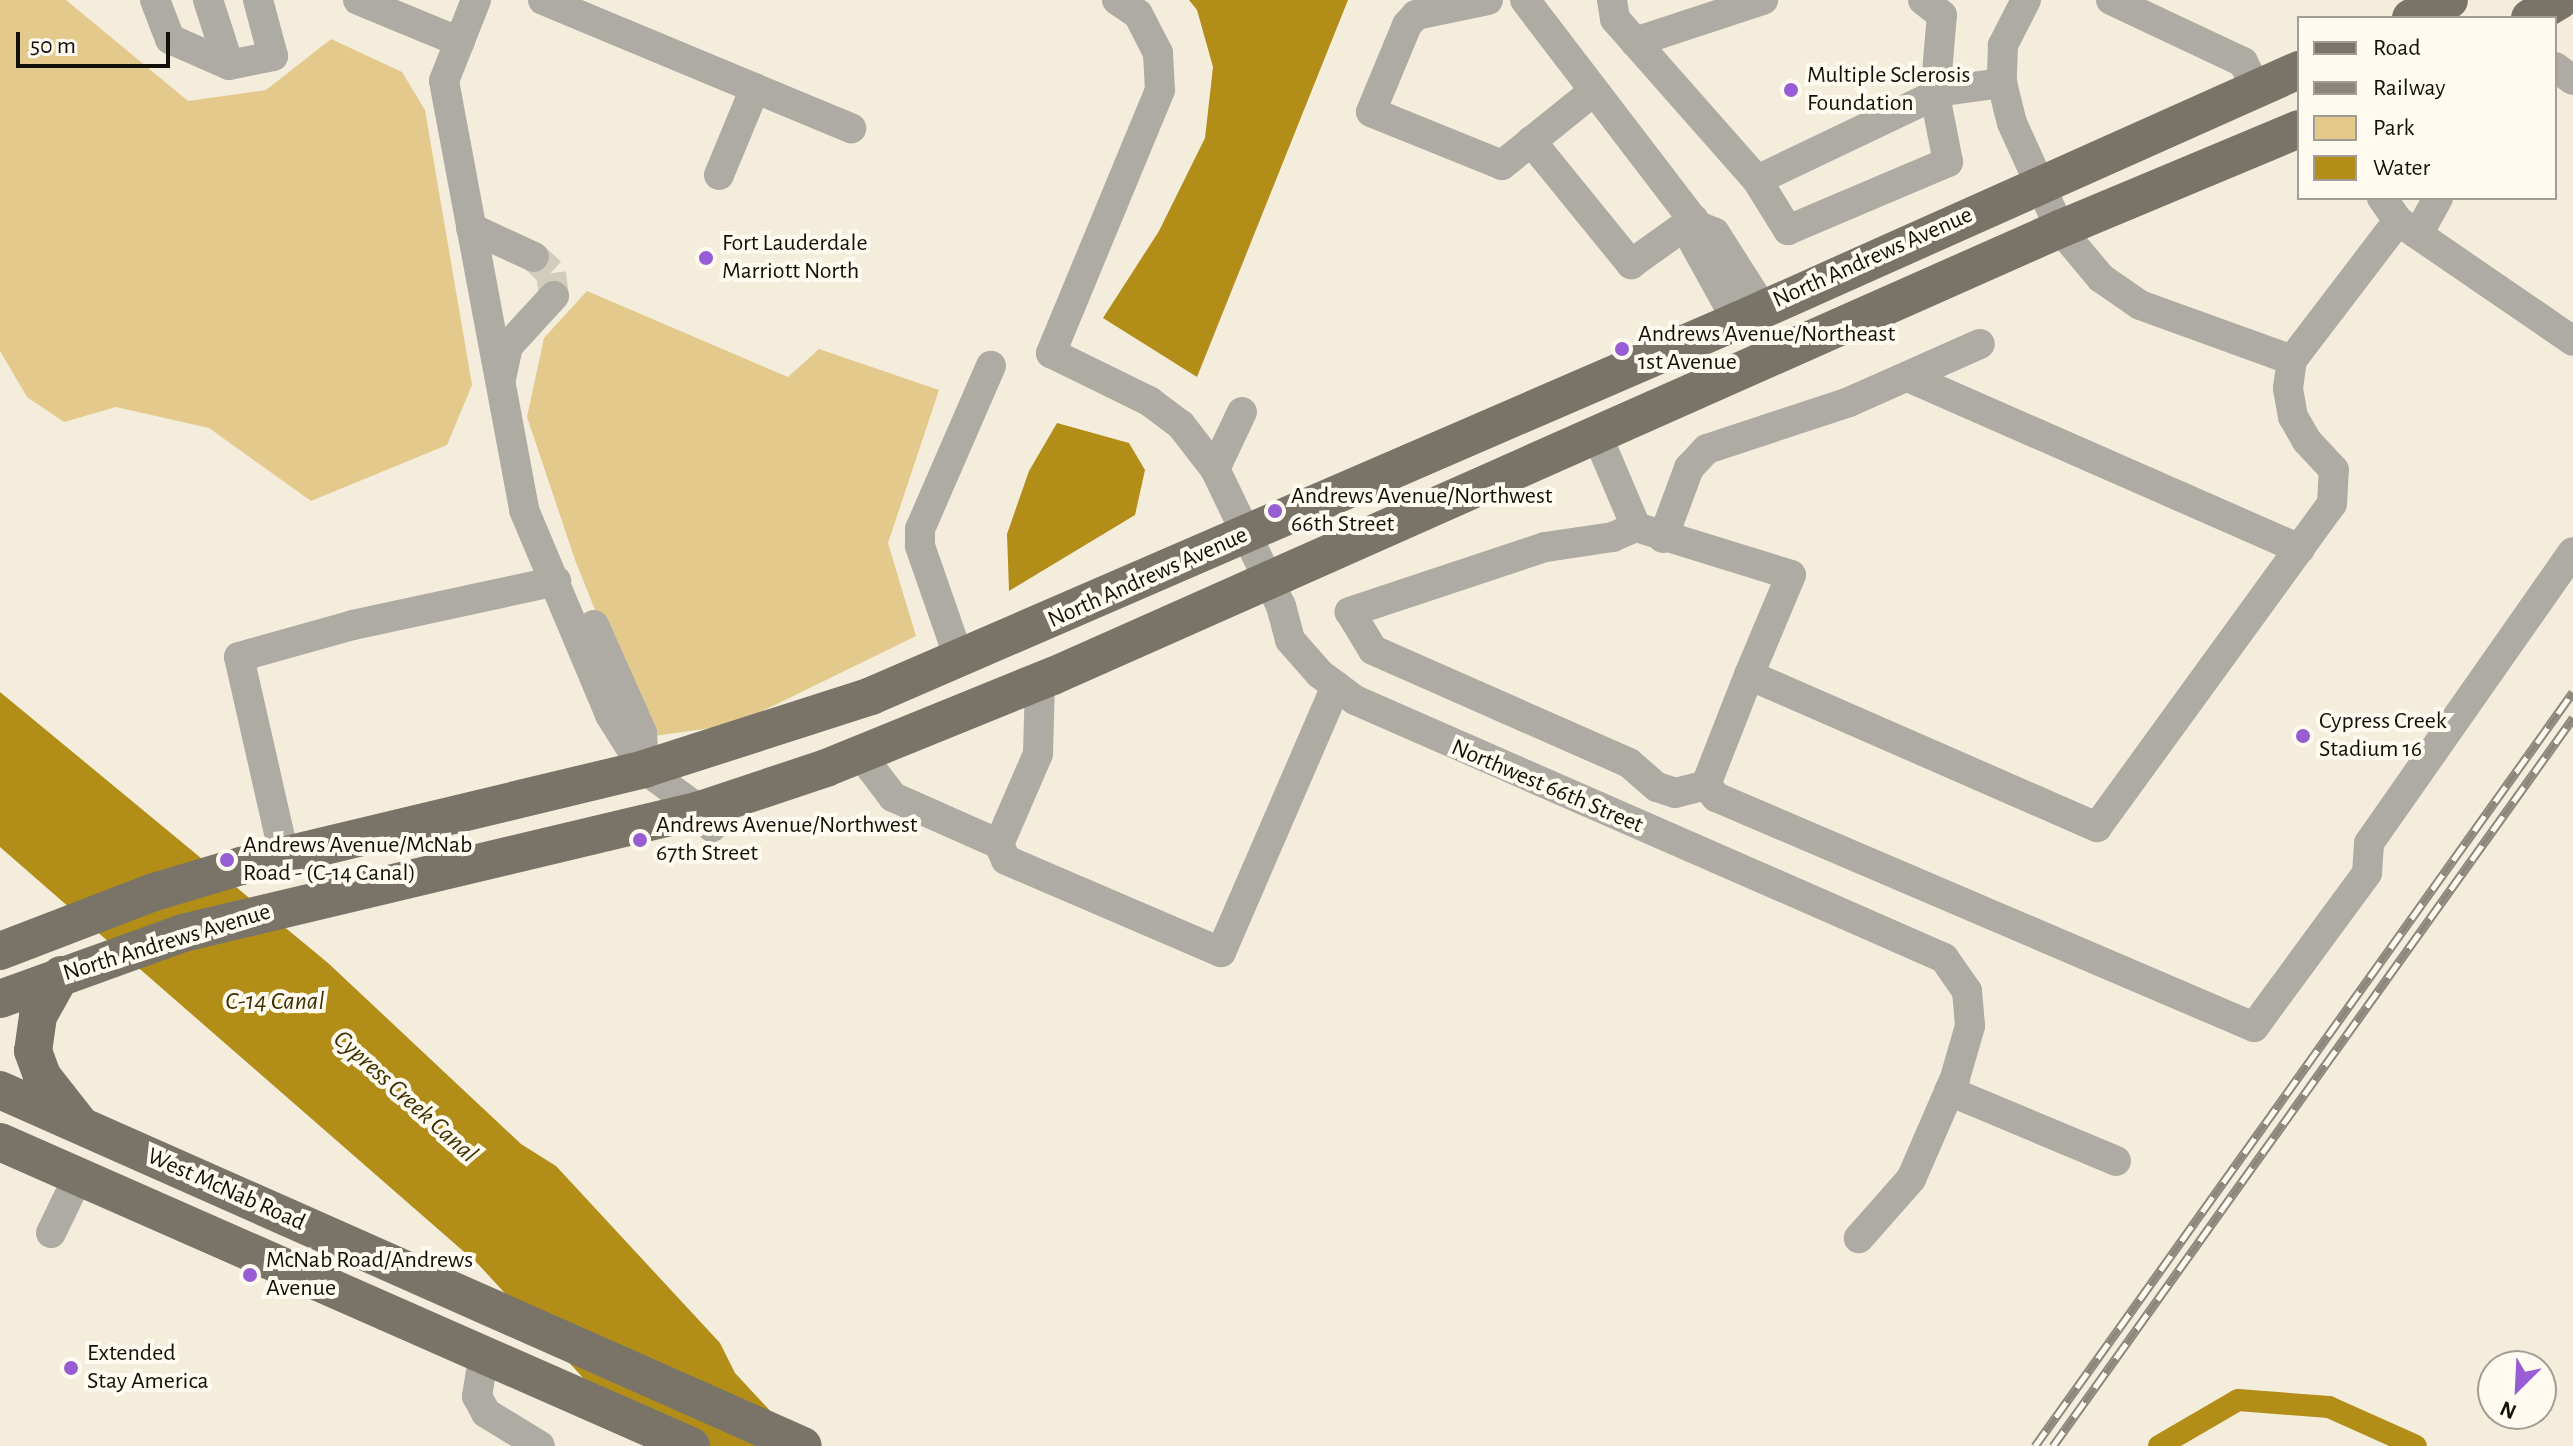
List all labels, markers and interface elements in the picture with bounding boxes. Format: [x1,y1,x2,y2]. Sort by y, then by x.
scale bar [20,16,174,66]
legend [2297,16,2557,200]
text: 50 m [30,34,76,58]
text: Road [2373,36,2421,60]
place label: Multiple Sclerosis Foundation [1807,62,1970,118]
text: Railway [2373,76,2445,100]
marker: Multiple Sclerosis Foundation [1782,81,1800,99]
text: Park [2373,116,2414,140]
text: Water [2373,156,2430,180]
street label: North Andrews Avenue [1769,201,1977,315]
place label: Fort Lauderdale Marriott North [722,230,867,286]
marker: Fort Lauderdale Marriott North [697,249,715,267]
place label: Andrews Avenue/Northeast 1st Avenue [1638,321,1895,377]
marker: Andrews Avenue/Northeast 1st Avenue [1613,340,1631,358]
place label: Andrews Avenue/Northwest 66th Street [1291,483,1552,539]
marker: Andrews Avenue/Northwest 66th Street [1266,502,1284,520]
street label: North Andrews Avenue [1044,521,1252,635]
place label: Cypress Creek Stadium 16 [2319,708,2447,764]
marker: Cypress Creek Stadium 16 [2294,727,2312,745]
street label: Northwest 66th Street [1447,734,1647,840]
place label: Andrews Avenue/Northwest 67th Street [656,812,917,868]
marker: Andrews Avenue/Northwest 67th Street [631,831,649,849]
place label: Andrews Avenue/McNab Road - (C-14 Canal) [243,832,472,888]
marker: Andrews Avenue/McNab Road - (C-14 Canal) [218,851,236,869]
street label: North Andrews Avenue [60,898,274,988]
water label: C-14 Canal [225,986,325,1018]
water label: Cypress Creek Canal [326,1024,484,1170]
street label: West McNab Road [143,1142,309,1238]
place label: McNab Road/Andrews Avenue [266,1247,473,1303]
marker: McNab Road/Andrews Avenue [241,1266,259,1284]
place label: Extended Stay America [87,1340,209,1396]
north arrow [2477,1350,2557,1430]
marker: Extended Stay America [62,1359,80,1377]
text: N [2497,1397,2520,1423]

